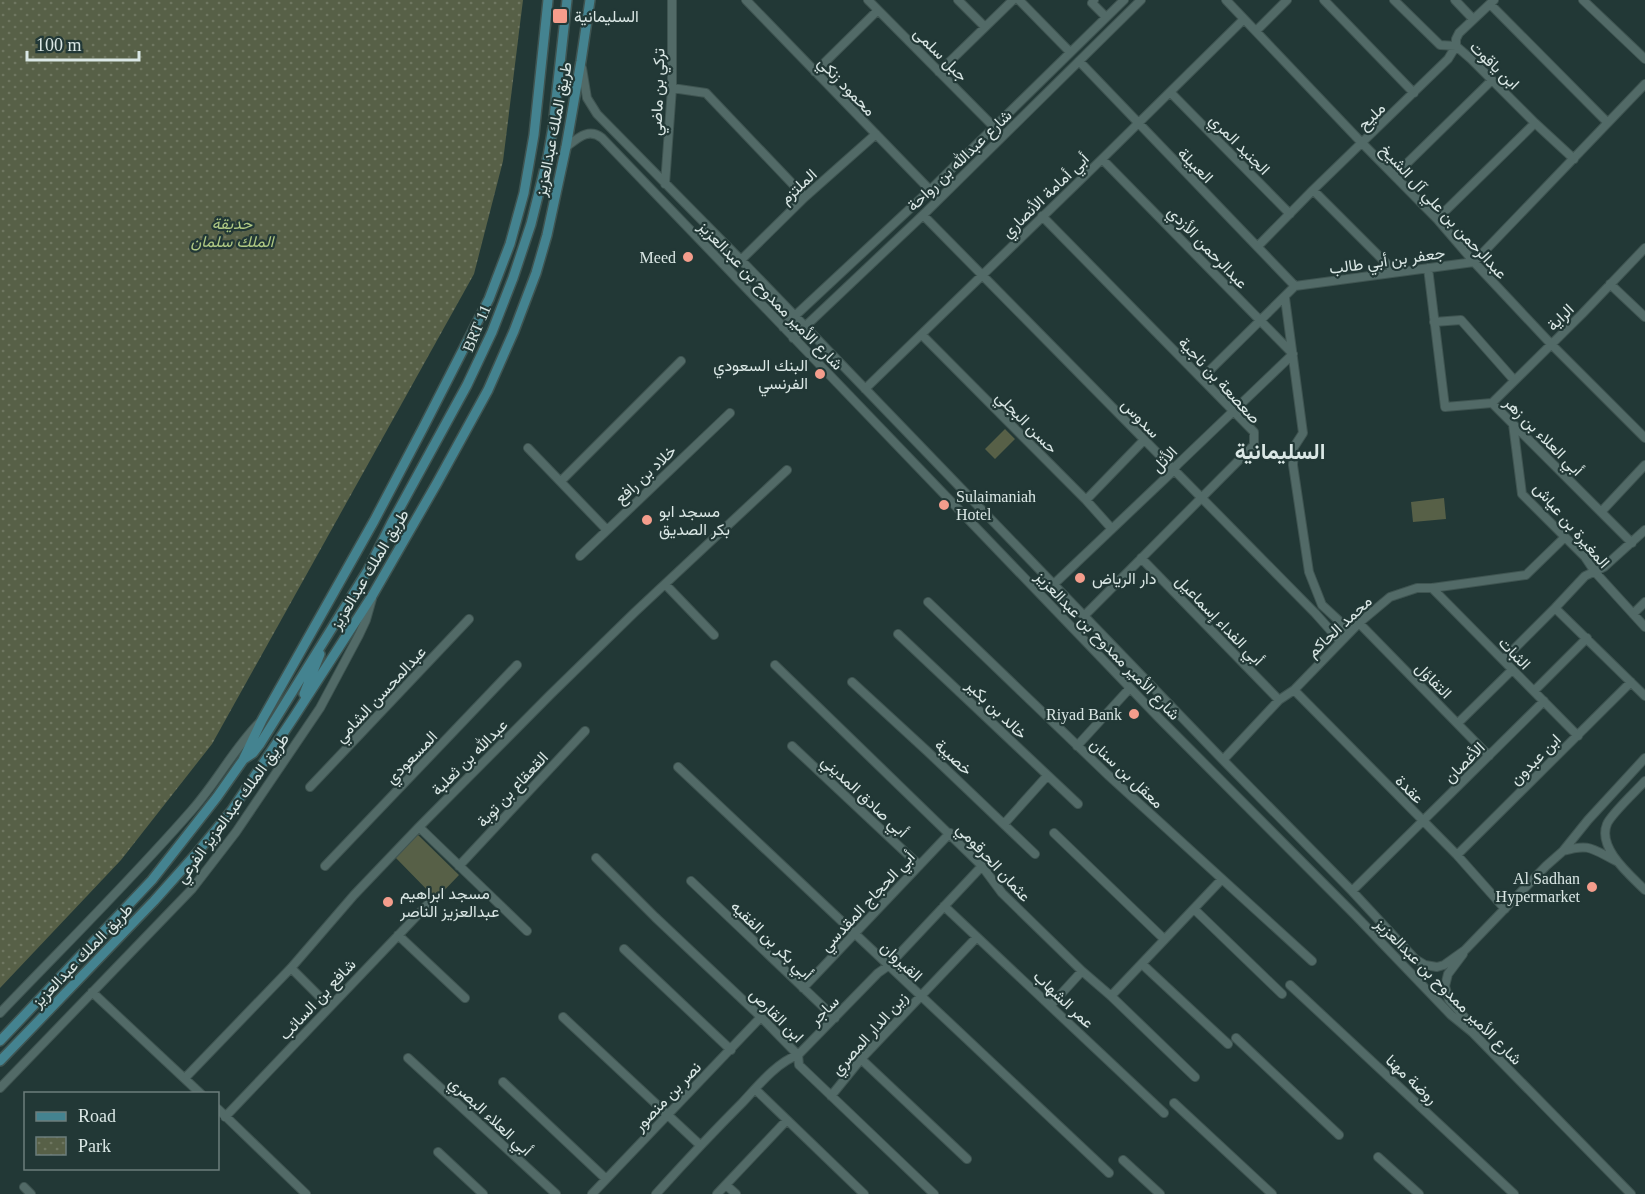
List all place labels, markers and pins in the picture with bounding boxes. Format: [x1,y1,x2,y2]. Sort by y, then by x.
marker: السليمانية [551,7,569,25]
place label: السليمانية [574,8,639,26]
place label: Meed [640,249,676,266]
marker: Meed [681,250,695,264]
place label: البنك السعودي الفرنسي [713,357,808,397]
marker: البنك السعودي الفرنسي [813,367,827,381]
place label: Sulaimaniah Hotel [956,488,1036,523]
marker: Sulaimaniah Hotel [937,498,951,512]
place label: مسجد ابو بكر الصديق [659,503,730,540]
marker: مسجد ابو بكر الصديق [640,513,654,527]
place label: دار الرياض [1092,570,1156,589]
marker: دار الرياض [1073,571,1087,585]
place label: Riyad Bank [1046,706,1122,724]
marker: Riyad Bank [1127,707,1141,721]
place label: Al Sadhan Hypermarket [1496,870,1581,906]
marker: Al Sadhan Hypermarket [1585,880,1599,894]
place label: مسجد ابراهيم عبدالعزيز الناصر [399,885,499,922]
marker: مسجد ابراهيم عبدالعزيز الناصر [381,895,395,909]

